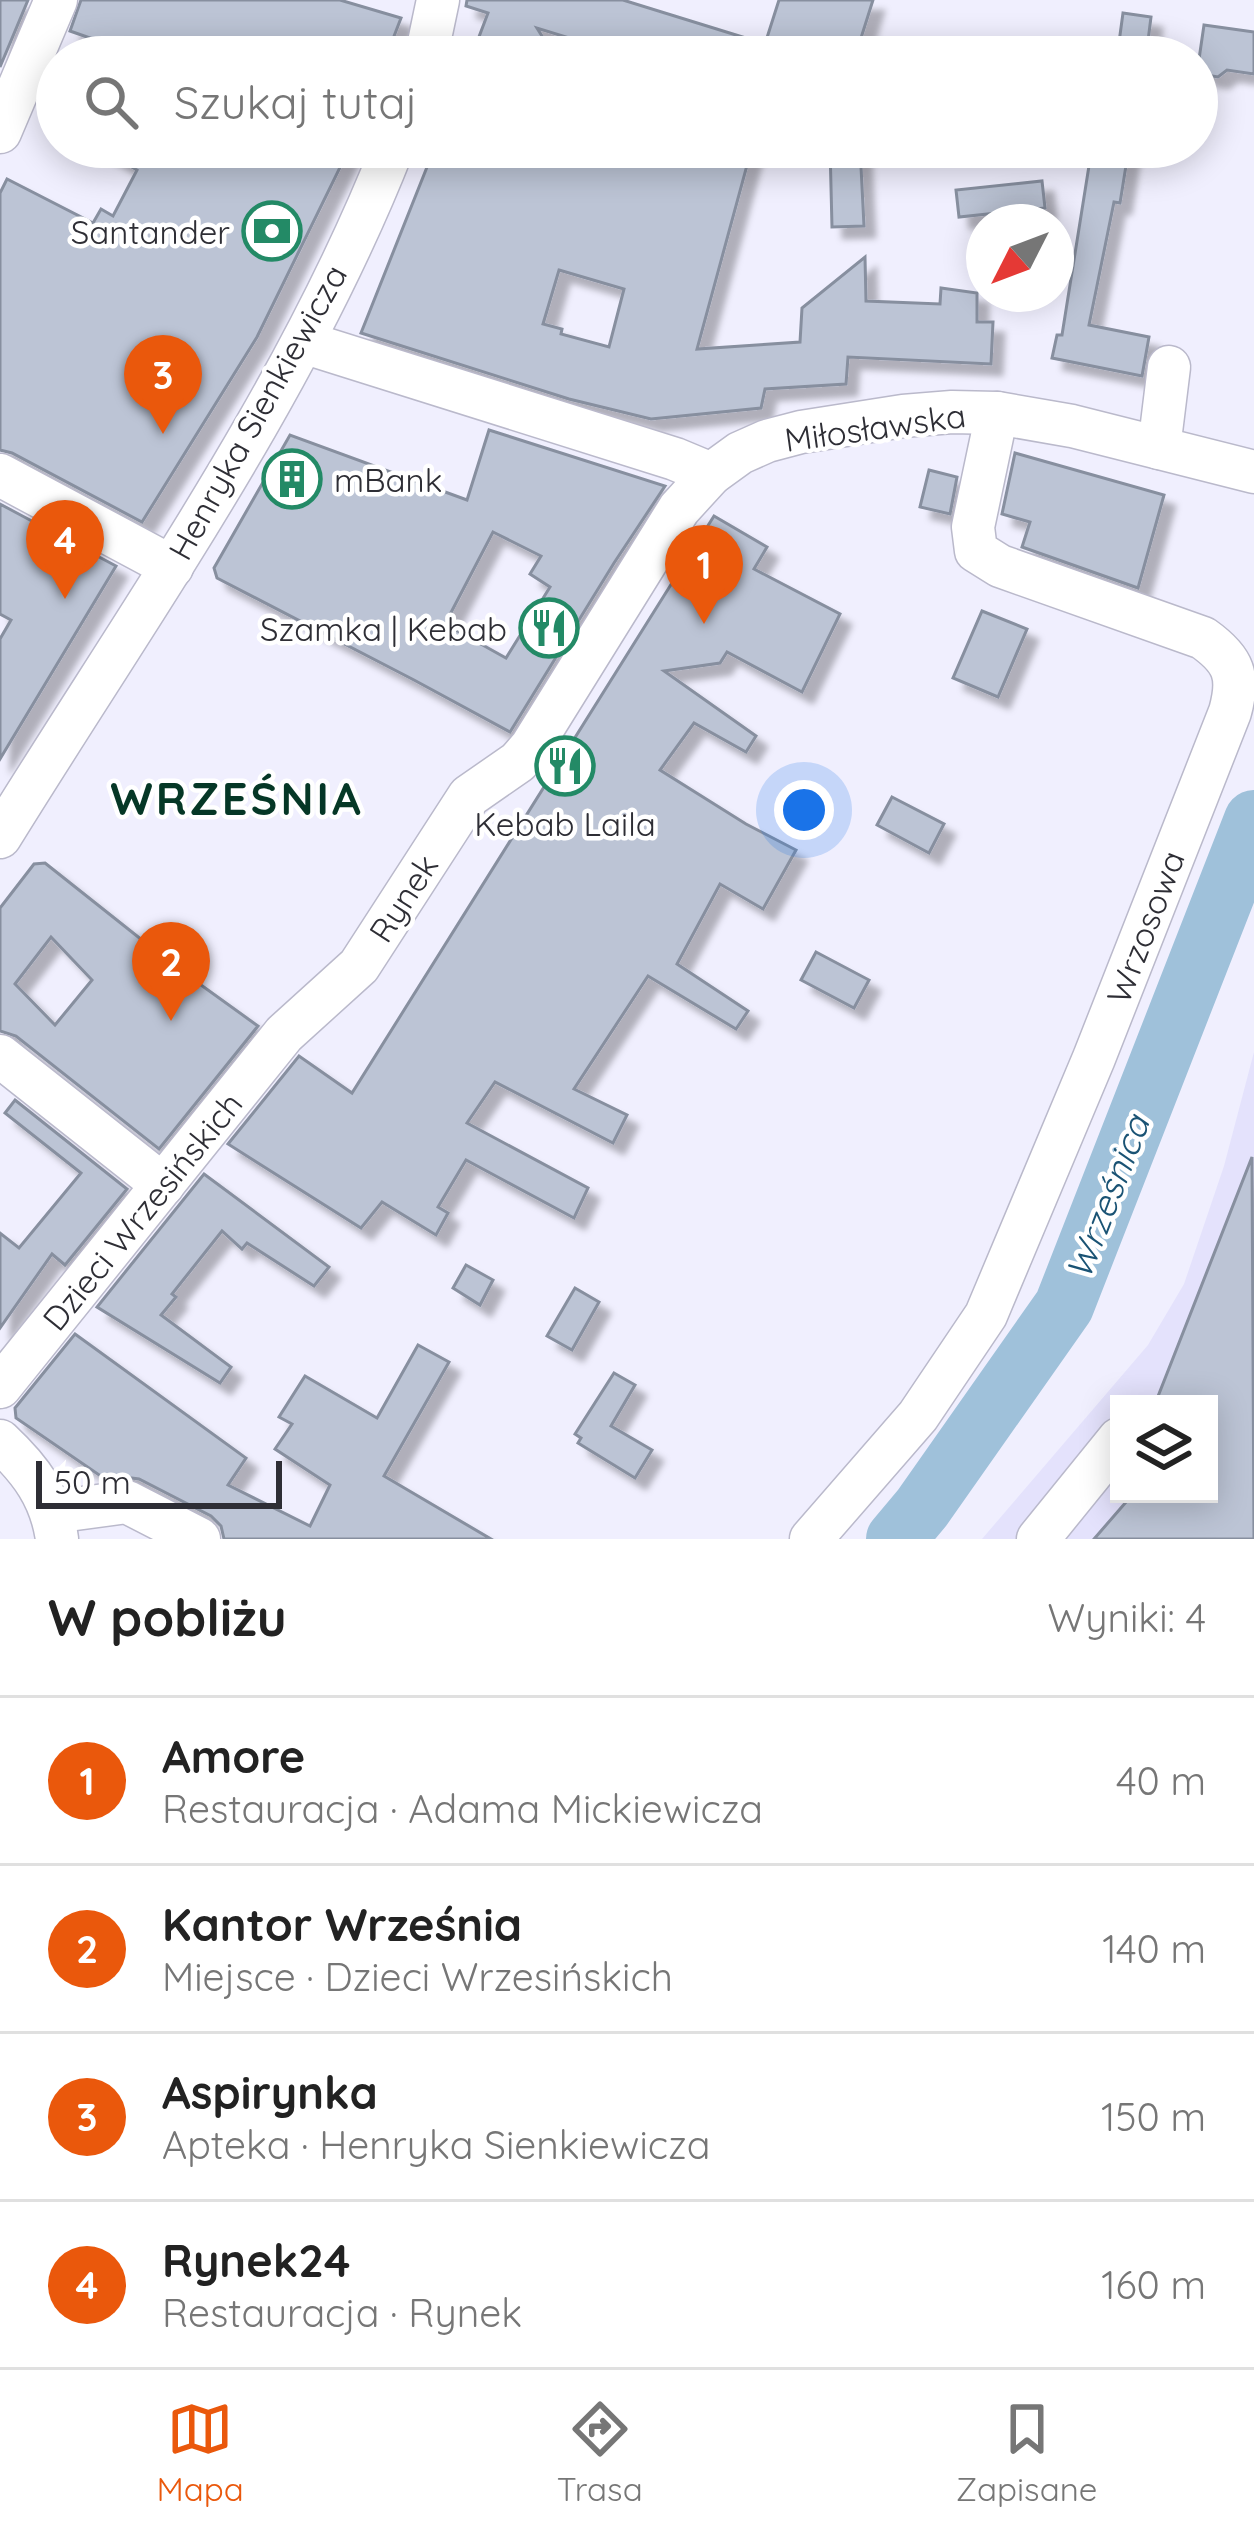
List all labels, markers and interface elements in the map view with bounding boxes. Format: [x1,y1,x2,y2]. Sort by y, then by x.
search box [36,36,1218,168]
icon: search [78,69,144,135]
text: Szukaj tutaj [174,74,418,130]
bank icon: Santander [241,200,303,262]
north arrow [966,204,1074,312]
place label: Santander [71,211,230,252]
street label: Henryka Sienkiewicza [159,257,355,567]
pin: 3 [124,335,202,434]
street label: Miłosławska [782,394,968,460]
building icon: mBank [261,448,323,510]
place label: mBank [334,459,442,500]
pin: 4 [26,500,104,599]
pin: 1 [665,525,743,624]
restaurant icon: Szamka | Kebab [518,597,580,659]
place label: Szamka | Kebab [260,608,507,649]
restaurant icon: Kebab Laila [534,735,596,797]
district label: WRZEŚNIA [110,770,364,826]
your location [774,780,834,840]
place label: Kebab Laila [474,803,656,844]
street label: Wrzosowa [1097,845,1193,1009]
street label: Rynek [360,846,446,950]
pin: 2 [132,922,210,1021]
street label: Dzieci Wrzesińskich [33,1084,251,1338]
water label: Wrześnica [1055,1107,1160,1285]
map controls [1110,1395,1218,1503]
button: layers [1110,1395,1218,1503]
scale bar [36,1455,282,1508]
text: 50 m [54,1461,131,1502]
text: W pobliżu [48,1585,287,1649]
text: Wyniki: 4 [1048,1593,1206,1642]
text: Amore [162,1728,305,1784]
text: 1 [79,1756,95,1805]
text: 40 m [1116,1756,1206,1805]
text: Restauracja · Adama Mickiewicza [162,1784,763,1833]
text: Kantor Września [162,1896,522,1952]
text: 2 [76,1924,98,1973]
text: 140 m [1102,1924,1206,1973]
text: Miejsce · Dzieci Wrzesińskich [162,1952,673,2001]
text: Aspirynka [162,2064,378,2120]
text: 3 [77,2092,97,2141]
text: 150 m [1101,2092,1206,2141]
text: Apteka · Henryka Sienkiewicza [162,2120,710,2169]
text: Rynek24 [162,2232,350,2288]
text: 4 [76,2260,98,2309]
text: 160 m [1101,2260,1206,2309]
text: Restauracja · Rynek [162,2288,522,2337]
tab: Mapa [156,2396,244,2509]
tab: Trasa [557,2396,643,2509]
tab: Zapisane [956,2396,1098,2509]

